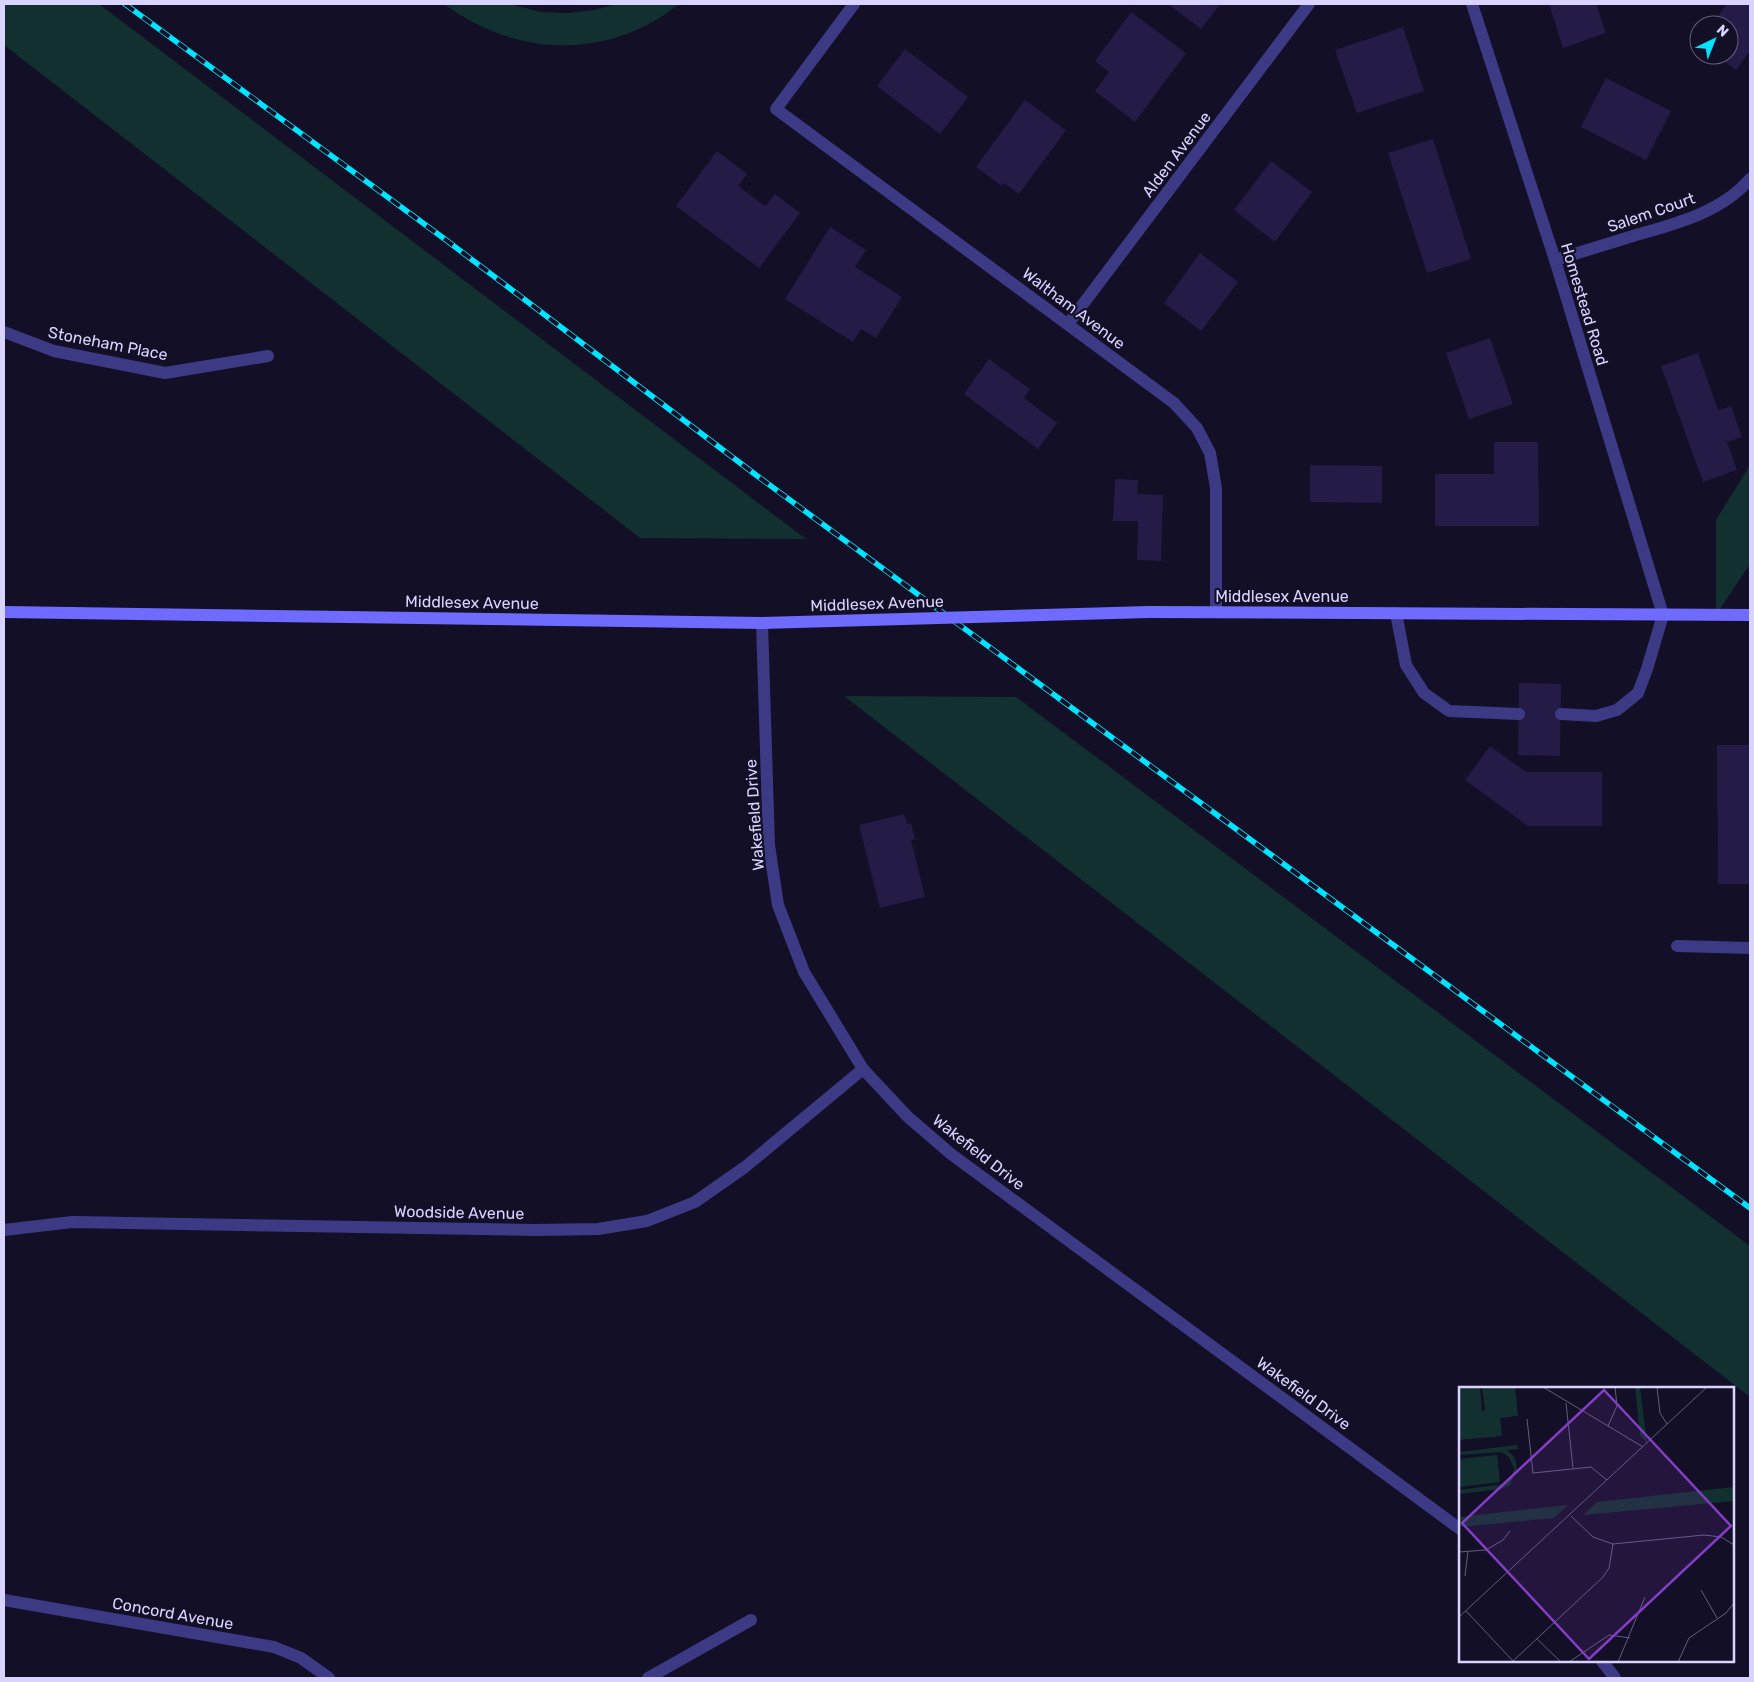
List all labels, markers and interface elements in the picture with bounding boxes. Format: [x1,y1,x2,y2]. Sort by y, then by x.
north arrow [1689,15,1739,65]
text: N [1713,21,1732,41]
street label: Alden Avenue [1138,108,1215,201]
street label: Salem Court [1605,189,1698,236]
street label: Homestead Road [1557,240,1612,368]
street label: Waltham Avenue [1019,264,1129,353]
street label: Stoneham Place [46,323,169,364]
street label: Middlesex Avenue [1215,587,1349,606]
street label: Middlesex Avenue [405,592,539,613]
street label: Middlesex Avenue [810,592,944,615]
street label: Wakefield Drive [741,759,768,871]
street label: Wakefield Drive [929,1111,1029,1194]
street label: Woodside Avenue [394,1202,524,1223]
street label: Wakefield Drive [1253,1353,1354,1434]
inset map [1459,1387,1734,1662]
street label: Concord Avenue [111,1593,235,1633]

